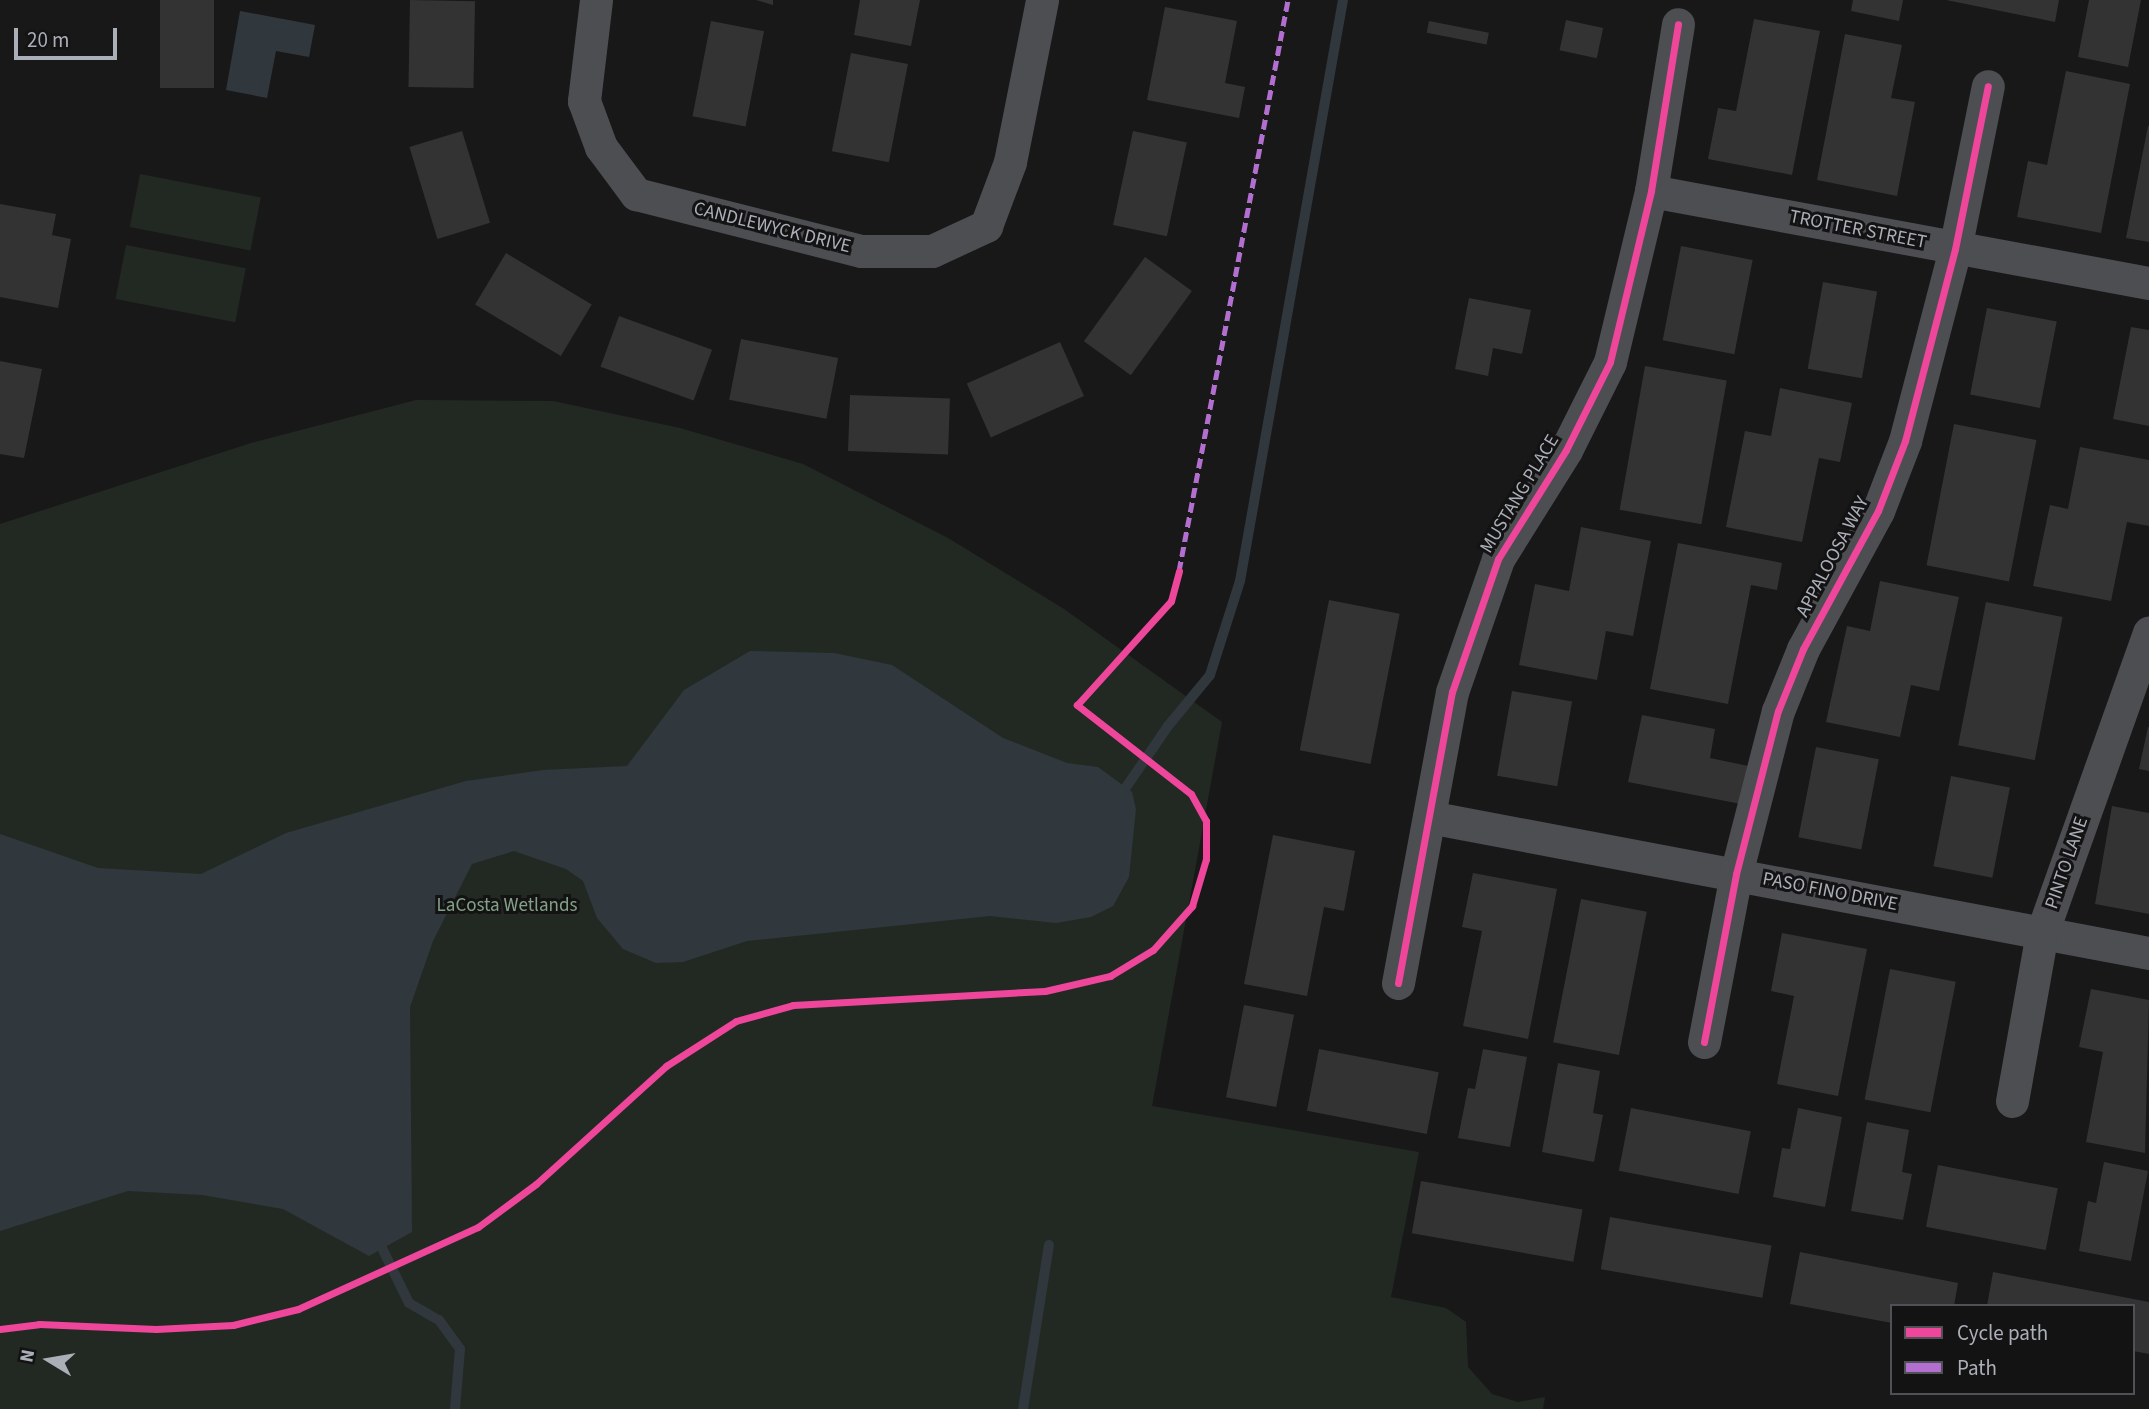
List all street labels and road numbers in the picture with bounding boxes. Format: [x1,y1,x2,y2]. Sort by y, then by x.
street label: CANDLEWYCK DRIVE [691,197,853,259]
street label: TROTTER STREET [1788,206,1928,254]
street label: MUSTANG PLACE [1476,431,1564,557]
street label: APPALOOSA WAY [1792,493,1874,621]
street label: PINTO LANE [2041,814,2093,912]
street label: PASO FINO DRIVE [1761,868,1899,916]

